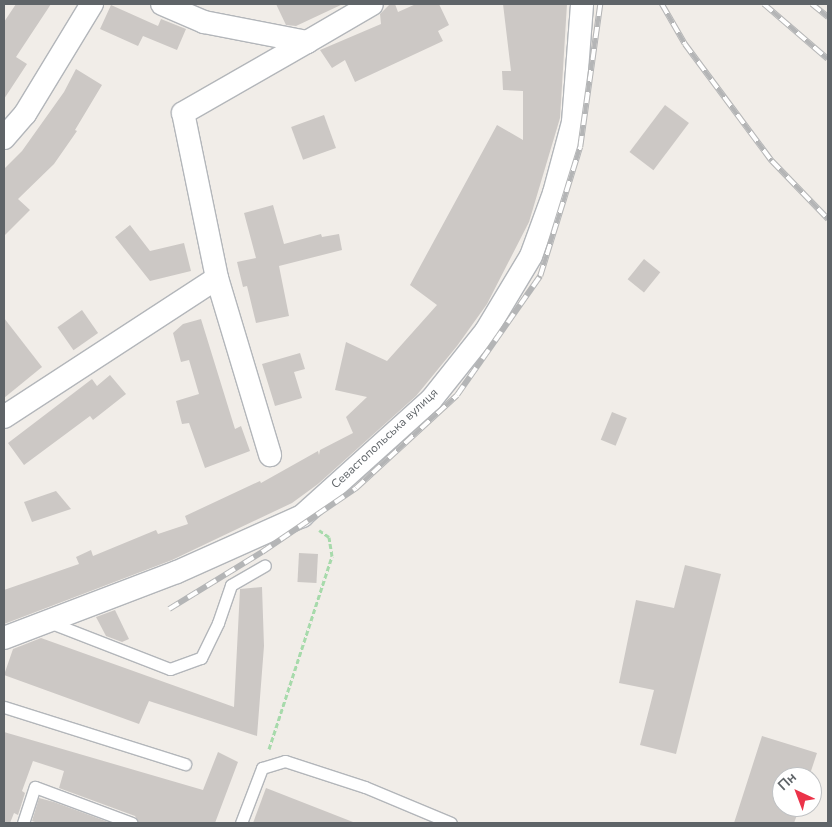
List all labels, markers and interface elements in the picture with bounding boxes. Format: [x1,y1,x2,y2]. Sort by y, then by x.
street label: Севастопольська вулиця [329,386,441,492]
north arrow [772,767,822,817]
text: Пн [774,768,801,795]

